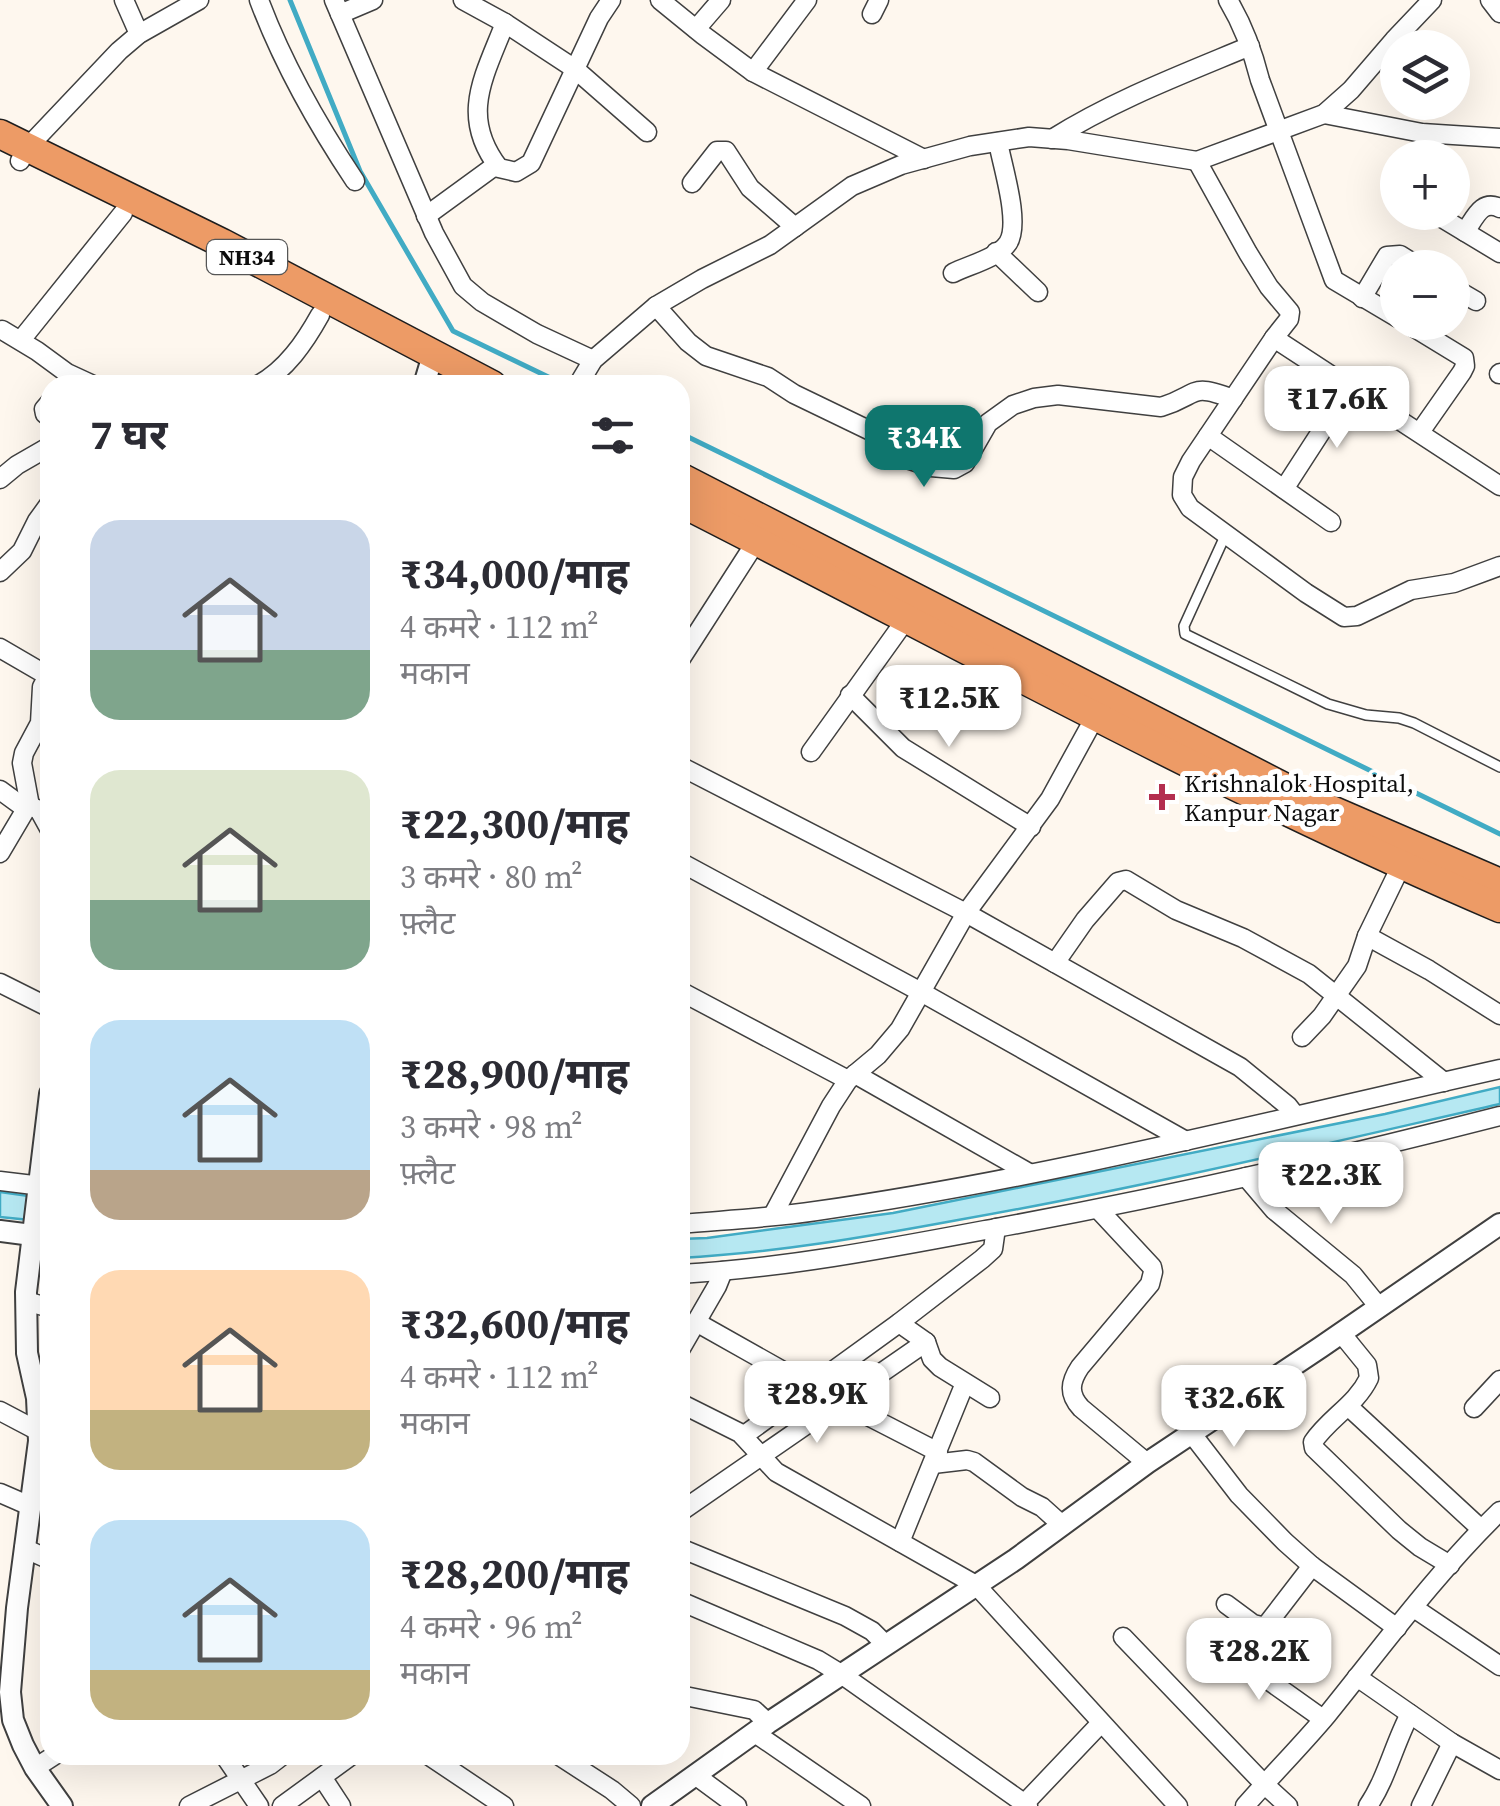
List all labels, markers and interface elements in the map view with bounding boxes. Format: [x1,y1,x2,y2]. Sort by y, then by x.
map controls [1380,30,1470,340]
button: layers [1380,30,1470,120]
button: + [1380,140,1470,230]
road number: NH34 [207,240,287,274]
button: − [1380,250,1470,340]
pin: ₹17.6K [1256,366,1418,451]
text: ₹17.6K [1286,376,1388,420]
text: 7 घर [90,405,168,463]
pin: ₹34K [865,405,983,490]
icon: filters [585,408,640,463]
text: ₹34K [887,415,961,459]
text: ₹34,000/माह [400,544,629,602]
icon: home [170,560,290,680]
text: 4 कमरे · 112 m² [400,605,599,649]
text: मकान [400,651,470,695]
pin: ₹12.5K [868,665,1030,750]
text: ₹12.5K [898,675,1000,719]
place label: Krishnalok Hospital, Kanpur Nagar [1184,766,1414,829]
marker: Krishnalok Hospital, Kanpur Nagar [1149,784,1175,810]
text: ₹22,300/माह [400,794,629,852]
icon: home [170,810,290,930]
text: 3 कमरे · 80 m² [400,855,583,899]
text: फ़्लैट [400,901,455,945]
text: ₹28,900/माह [400,1044,629,1102]
icon: home [170,1060,290,1180]
text: 3 कमरे · 98 m² [400,1105,583,1149]
pin: ₹22.3K [1250,1142,1412,1227]
text: फ़्लैट [400,1151,455,1195]
text: ₹22.3K [1280,1152,1382,1196]
text: ₹32,600/माह [400,1294,629,1352]
icon: home [170,1310,290,1430]
text: 4 कमरे · 112 m² [400,1355,599,1399]
pin: ₹28.9K [736,1361,898,1446]
pin: ₹32.6K [1153,1365,1315,1450]
text: ₹28.9K [766,1371,868,1415]
text: ₹32.6K [1183,1375,1285,1419]
text: मकान [400,1401,470,1445]
text: ₹28,200/माह [400,1544,629,1602]
icon: home [170,1560,290,1680]
text: 4 कमरे · 96 m² [400,1605,583,1649]
pin: ₹28.2K [1178,1618,1340,1703]
text: ₹28.2K [1208,1628,1310,1672]
text: मकान [400,1651,470,1695]

